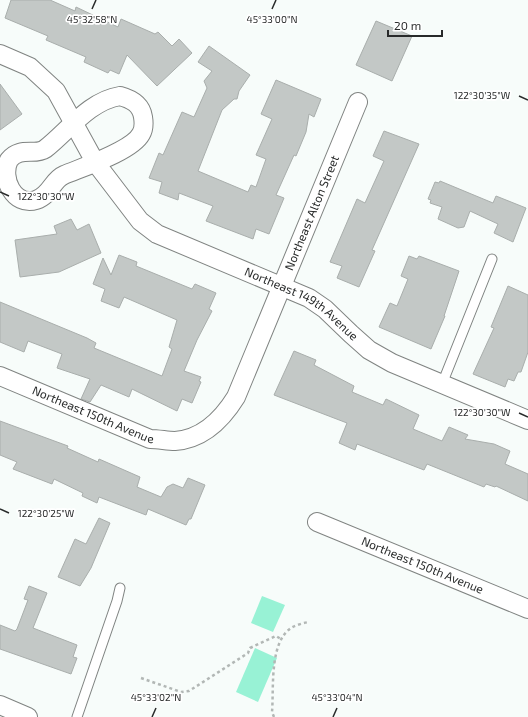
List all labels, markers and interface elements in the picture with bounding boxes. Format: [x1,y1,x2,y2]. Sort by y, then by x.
scale bar [388,12,442,38]
text: 45°32'58"N [67,13,117,25]
text: 45°33'00"N [247,13,298,25]
text: 20 m [394,18,421,32]
text: 122°30'35"W [454,89,511,101]
street label: Northeast Alton Street [281,153,341,272]
text: 122°30'30"W [17,190,75,202]
street label: Northeast 149th Avenue [243,264,361,343]
street label: Northeast 150th Avenue [31,382,154,445]
text: 122°30'30"W [453,406,511,418]
text: 122°30'25"W [18,507,75,519]
street label: Northeast 150th Avenue [360,533,486,596]
text: 45°33'02"N [131,691,181,703]
text: 45°33'04"N [311,691,363,703]

